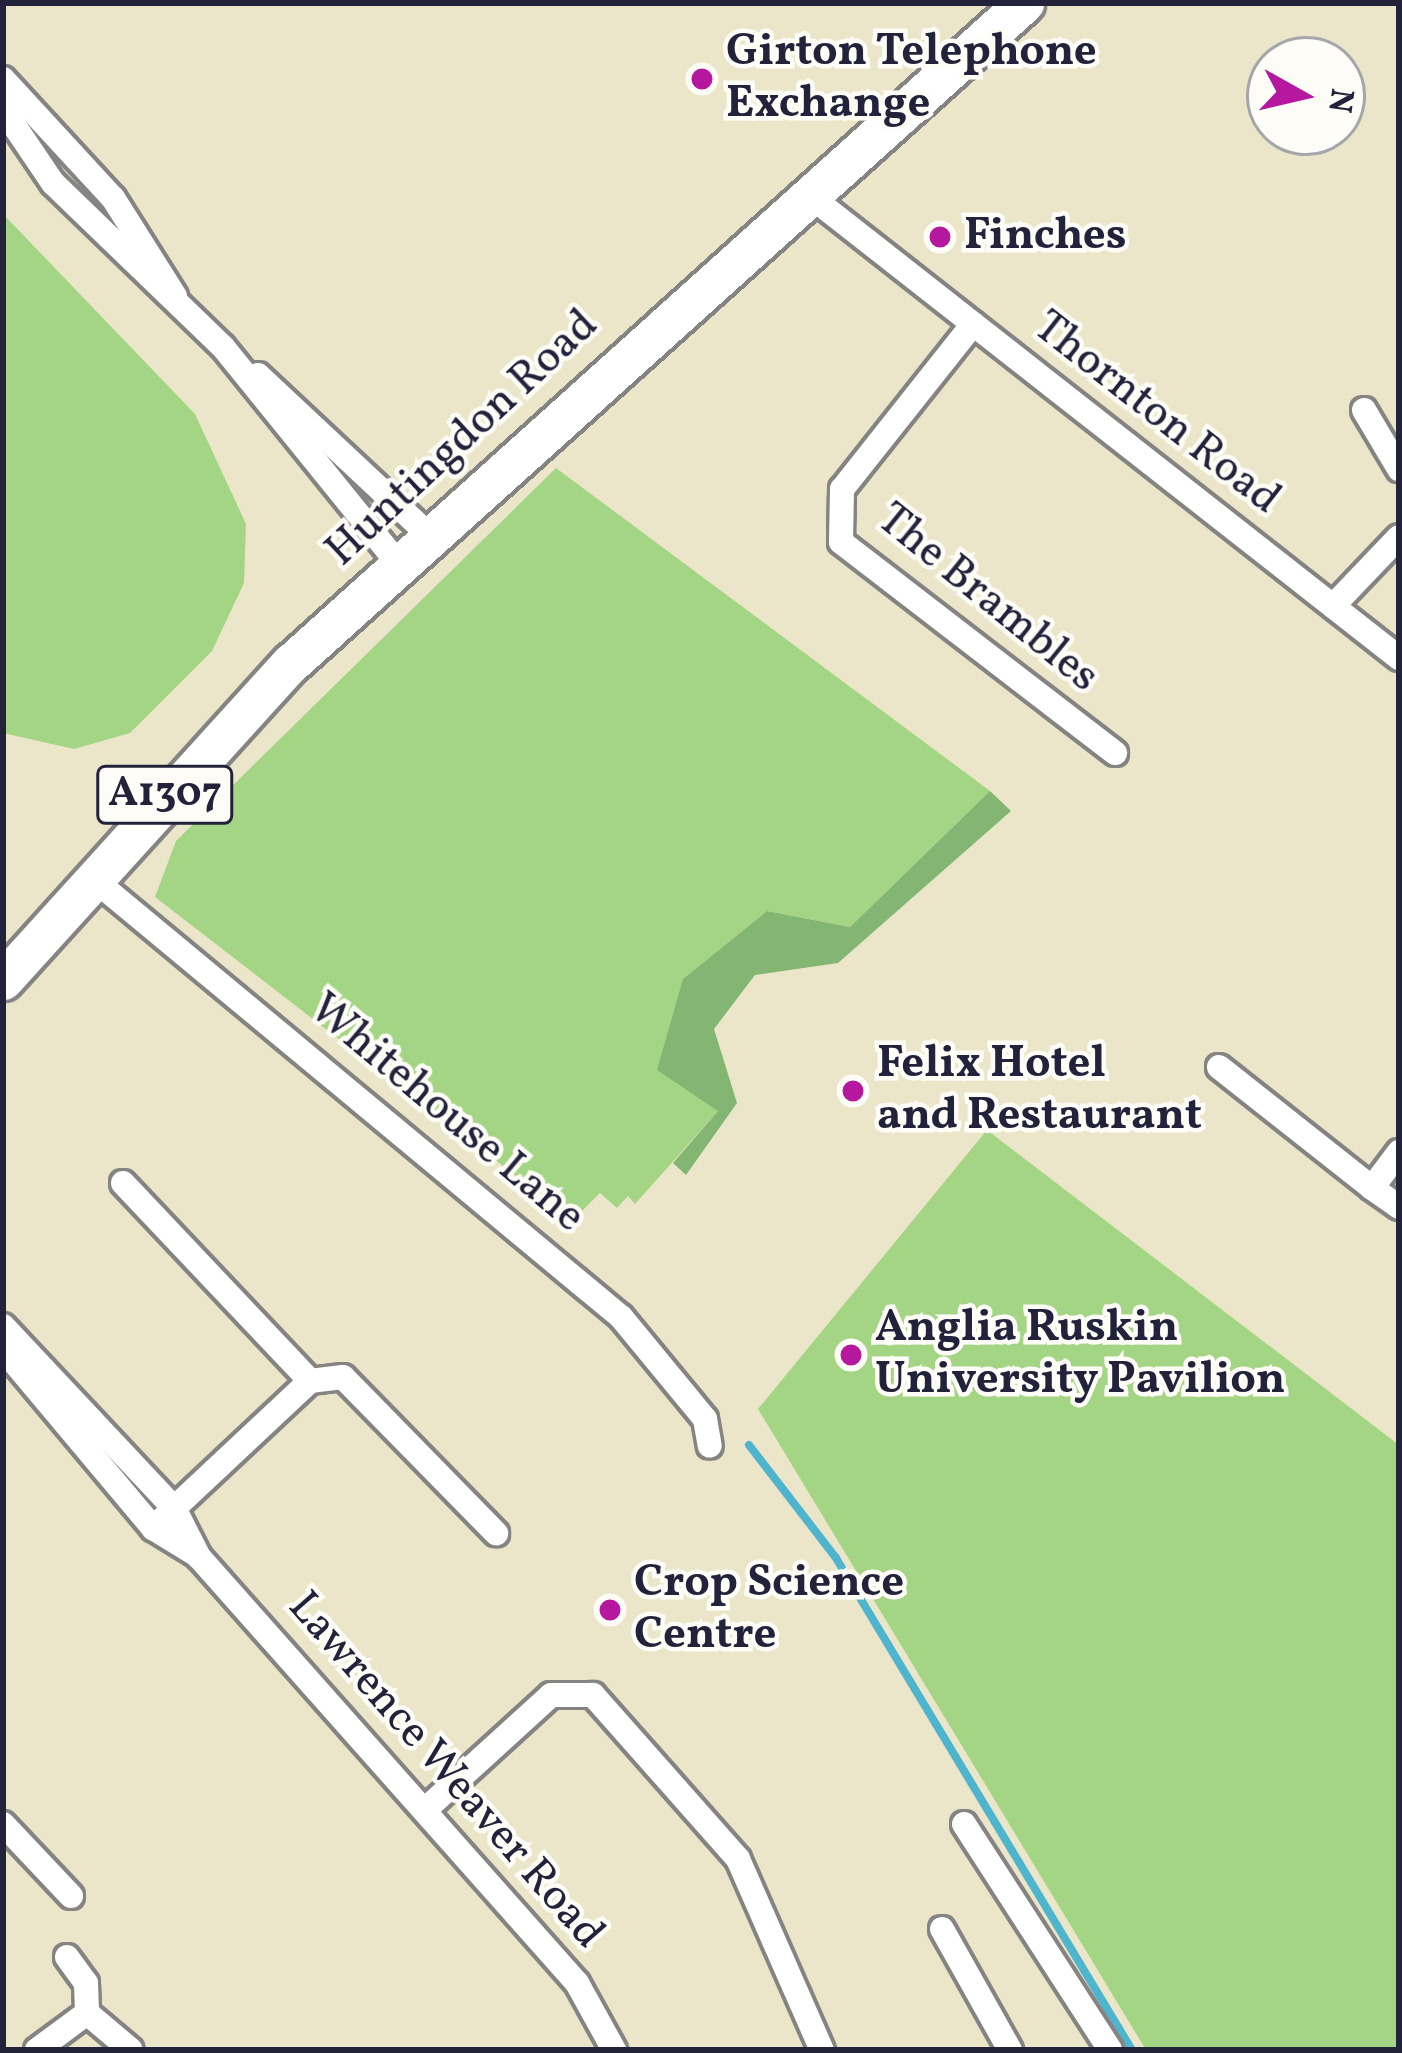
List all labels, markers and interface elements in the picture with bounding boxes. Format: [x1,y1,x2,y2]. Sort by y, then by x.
place label: Girton Telephone Exchange [726,26,1097,132]
north arrow [1246,36,1366,156]
marker: Girton Telephone Exchange [689,66,715,92]
text: N [1314,86,1363,116]
place label: Finches [964,210,1127,264]
marker: Finches [927,224,953,250]
street label: Huntingdon Road [316,299,610,579]
street label: Thornton Road [1022,301,1290,527]
street label: The Brambles [865,493,1109,705]
road number: A1307 [96,759,234,831]
street label: Whitehouse Lane [297,983,595,1245]
place label: Felix Hotel and Restaurant [877,1038,1202,1144]
marker: Felix Hotel and Restaurant [840,1078,866,1104]
place label: Anglia Ruskin University Pavilion [875,1302,1286,1408]
marker: Anglia Ruskin University Pavilion [838,1342,864,1368]
place label: Crop Science Centre [634,1557,904,1663]
street label: Lawrence Weaver Road [275,1581,615,1961]
marker: Crop Science Centre [597,1597,623,1623]

